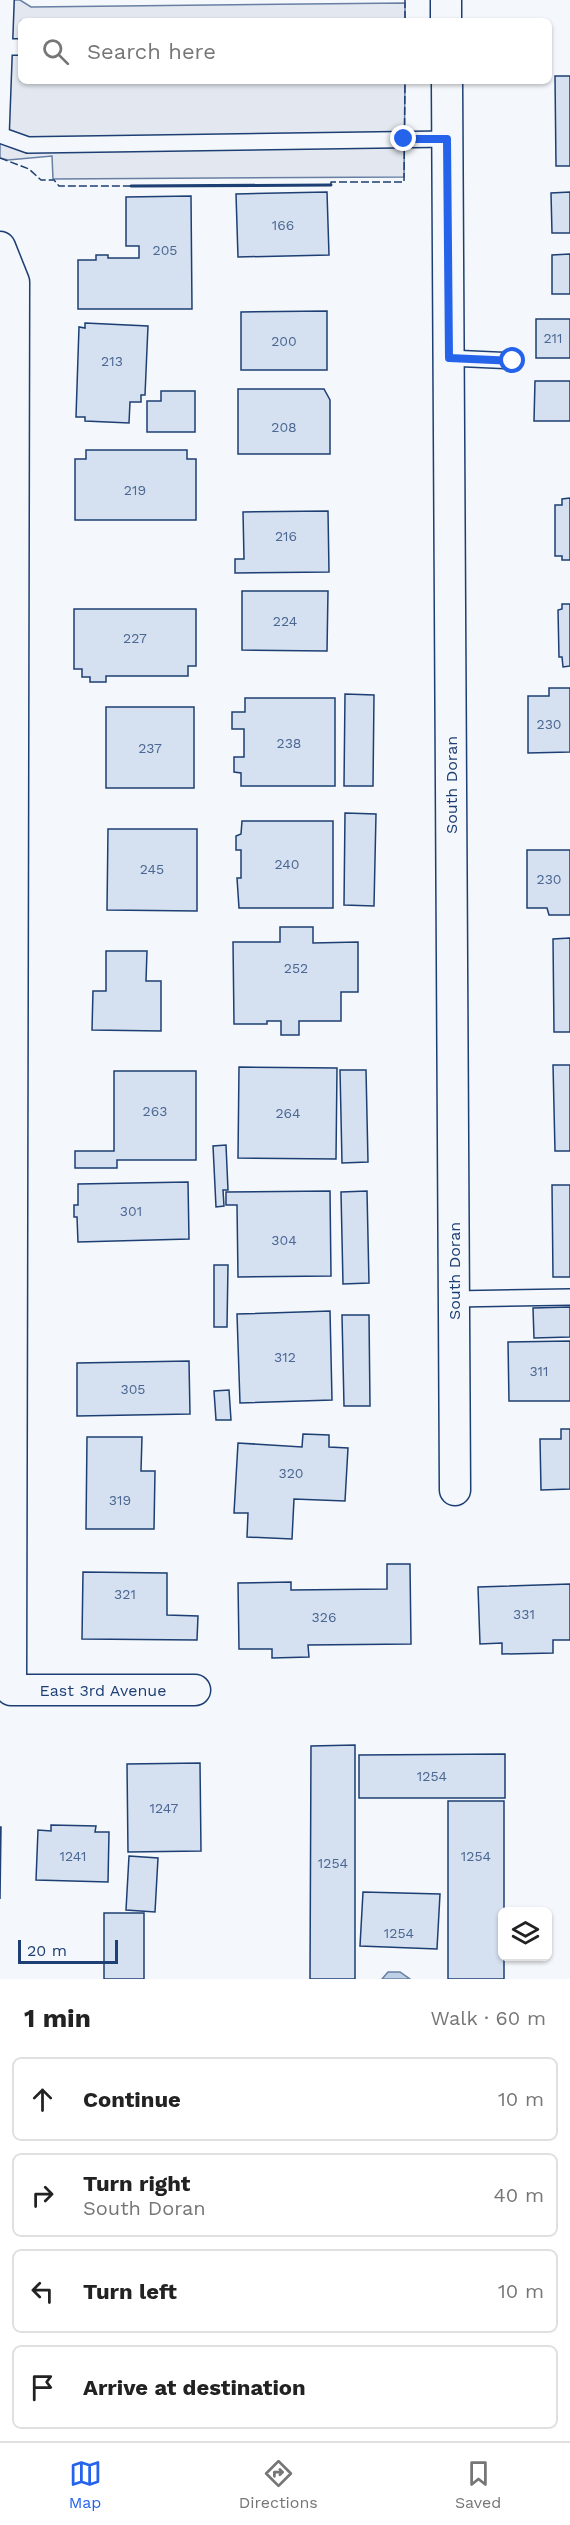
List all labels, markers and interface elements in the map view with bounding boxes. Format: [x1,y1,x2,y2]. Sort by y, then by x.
search box [18,18,552,84]
icon: search [39,35,72,68]
text: Search here [87,39,216,64]
route end [390,125,416,151]
house number: 166 [272,217,294,233]
house number: 205 [152,242,178,258]
house number: 211 [543,330,563,346]
house number: 200 [271,333,297,349]
route start [499,347,525,373]
house number: 213 [101,353,123,369]
house number: 208 [271,419,297,435]
house number: 219 [124,482,146,498]
house number: 216 [275,528,297,544]
house number: 224 [273,613,297,629]
house number: 227 [123,630,147,646]
house number: 230 [536,716,562,732]
house number: 238 [277,735,301,751]
street label: South Doran [442,736,461,834]
house number: 237 [138,740,162,756]
house number: 240 [274,856,300,872]
house number: 245 [140,861,164,877]
house number: 230 [536,871,562,887]
house number: 252 [284,960,308,976]
house number: 263 [143,1103,167,1119]
house number: 264 [275,1105,301,1121]
house number: 301 [120,1203,142,1219]
street label: South Doran [445,1222,464,1320]
house number: 304 [271,1232,297,1248]
house number: 312 [274,1349,296,1365]
house number: 311 [529,1363,549,1379]
house number: 305 [120,1381,146,1397]
house number: 320 [278,1465,304,1481]
house number: 319 [109,1492,131,1508]
house number: 321 [114,1586,136,1602]
house number: 331 [513,1606,535,1622]
house number: 326 [312,1609,336,1625]
street label: East 3rd Avenue [40,1681,166,1700]
house number: 1254 [417,1768,447,1784]
house number: 1247 [150,1800,179,1816]
house number: 1241 [60,1848,87,1864]
house number: 1254 [461,1848,491,1864]
house number: 1254 [318,1855,348,1871]
map controls [498,1907,552,1961]
button: layers [498,1907,552,1961]
house number: 1254 [384,1925,414,1941]
scale bar [18,1937,118,1964]
text: 20 m [27,1941,67,1960]
text: 1 min [24,2003,91,2033]
text: Walk · 60 m [431,2006,546,2030]
icon: ahead [26,2083,59,2116]
text: Continue [83,2087,181,2112]
text: 10 m [498,2087,544,2111]
text: Turn right [83,2171,190,2196]
icon: right [26,2179,59,2212]
text: 40 m [493,2183,544,2207]
text: South Doran [83,2196,206,2220]
icon: left [26,2275,59,2308]
text: Turn left [83,2279,177,2304]
text: 10 m [498,2279,544,2303]
icon: arrive [26,2371,59,2404]
text: Arrive at destination [83,2375,306,2400]
tab: Map [69,2457,102,2512]
tab: Directions [239,2457,318,2512]
tab: Saved [455,2457,501,2512]

